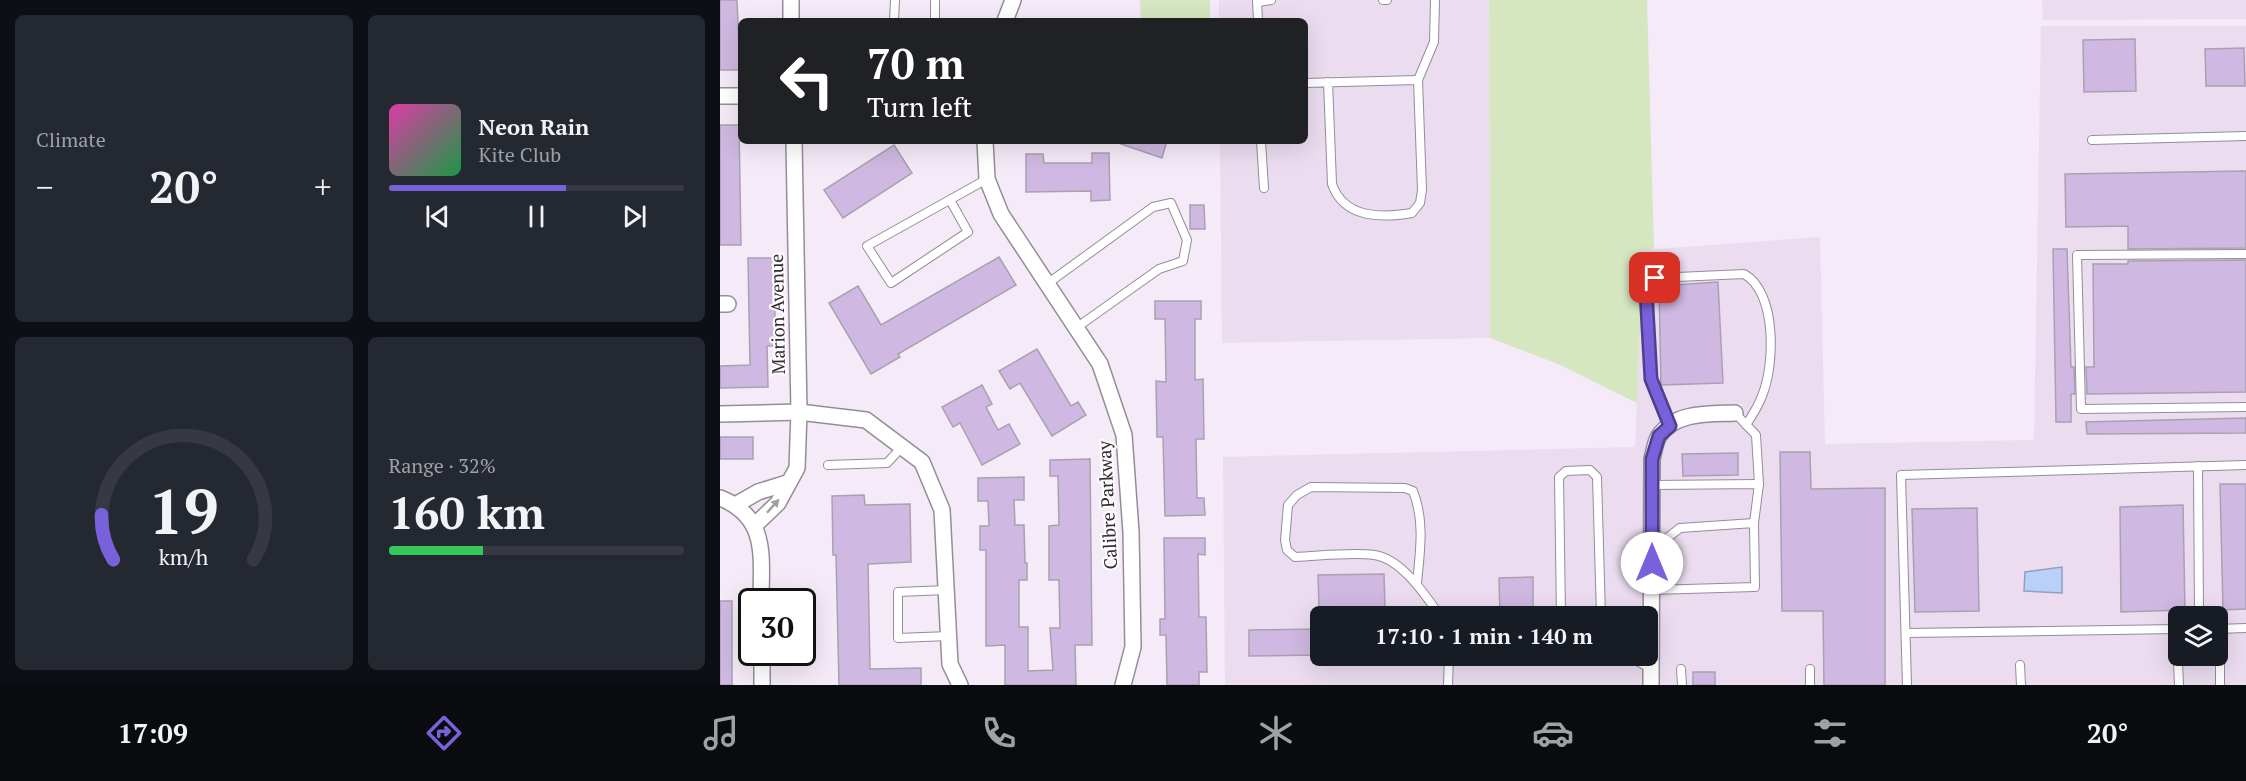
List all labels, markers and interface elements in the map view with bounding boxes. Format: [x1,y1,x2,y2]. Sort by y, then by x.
text: 70 m [867,35,965,91]
icon: left [768,42,846,120]
text: Turn left [867,89,972,125]
text: Neon Rain [479,112,589,141]
text: Climate [36,126,106,153]
text: Kite Club [479,141,561,168]
text: 20° [149,156,218,216]
text: − [36,165,54,208]
text: + [314,165,332,208]
icon: previous [421,200,454,233]
icon: pause [520,200,553,233]
icon: next [618,200,651,233]
pin [1629,252,1680,303]
street label: Marion Avenue [764,253,790,375]
icon: arrive [1638,261,1671,294]
street label: Calibre Parkway [1092,439,1122,570]
text: Range · 32% [389,452,496,479]
text: 19 [148,469,219,552]
text: 160 km [389,482,545,542]
one-way arrow [766,499,779,514]
position arrow [1620,531,1684,595]
text: km/h [159,544,209,572]
speed limit sign: 30 [738,588,816,666]
map controls [2168,606,2228,666]
button: layers [2168,606,2228,666]
text: 17:10 · 1 min · 140 m [1375,621,1593,650]
icon: directions [423,712,465,754]
icon: music [700,712,742,754]
icon: phone [978,712,1020,754]
icon: climate [1255,712,1297,754]
icon: car [1532,712,1574,754]
icon: filters [1809,712,1851,754]
text: 17:09 [118,715,188,751]
text: 20° [2087,715,2128,751]

